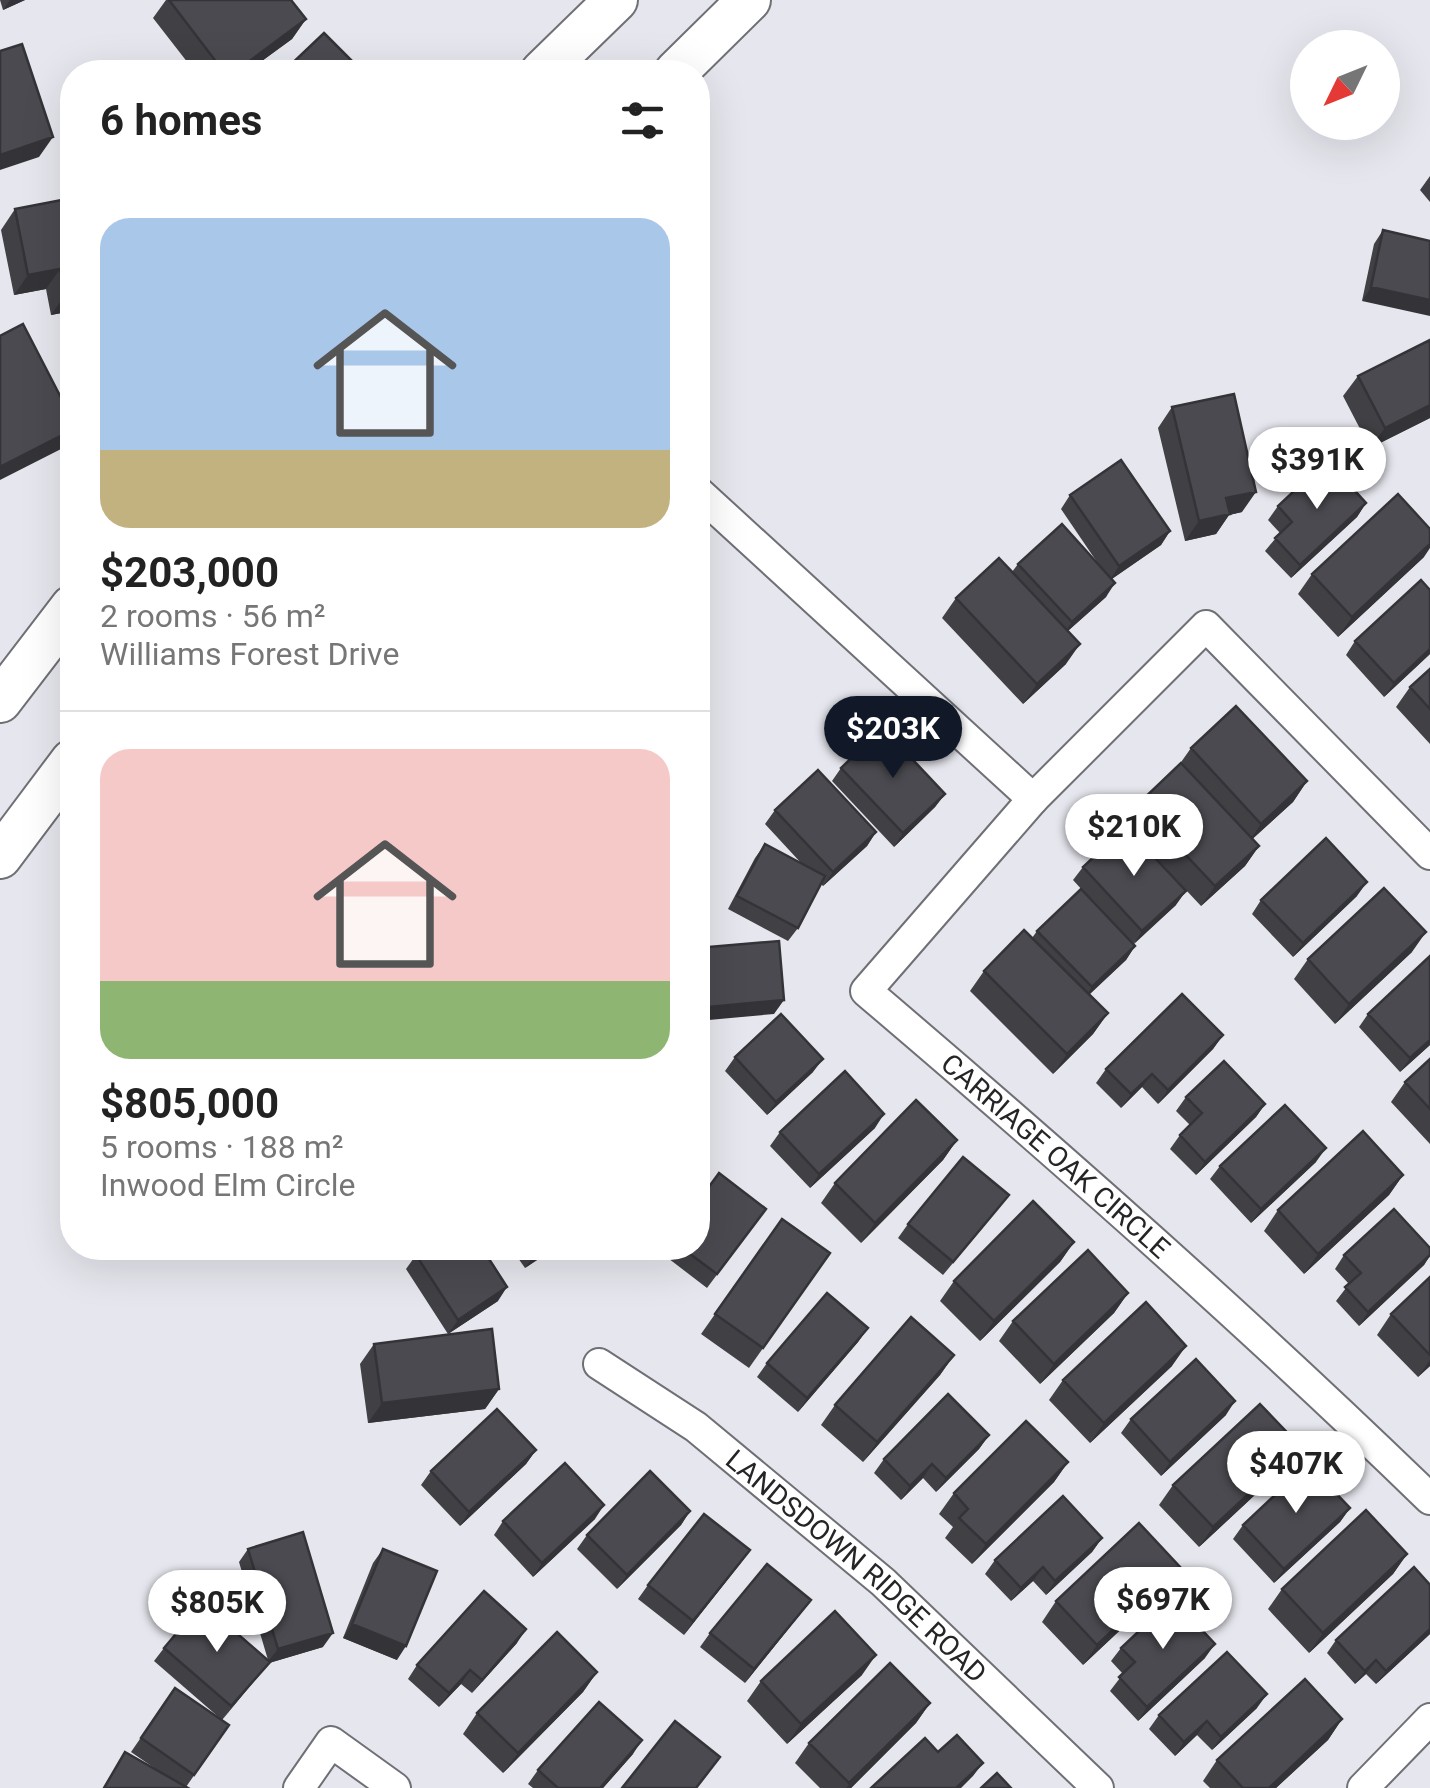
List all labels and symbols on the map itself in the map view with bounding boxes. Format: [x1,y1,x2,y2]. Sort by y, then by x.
north arrow [1290,30,1400,140]
pin: $391K [1247,427,1387,512]
pin: $203K [823,696,963,781]
pin: $210K [1064,794,1204,879]
street label: CARRIAGE OAK CIRCLE [935,1047,1177,1265]
pin: $407K [1226,1431,1366,1516]
street label: LANDSDOWN RIDGE ROAD [719,1443,993,1689]
pin: $697K [1093,1567,1233,1652]
pin: $805K [147,1570,287,1655]

